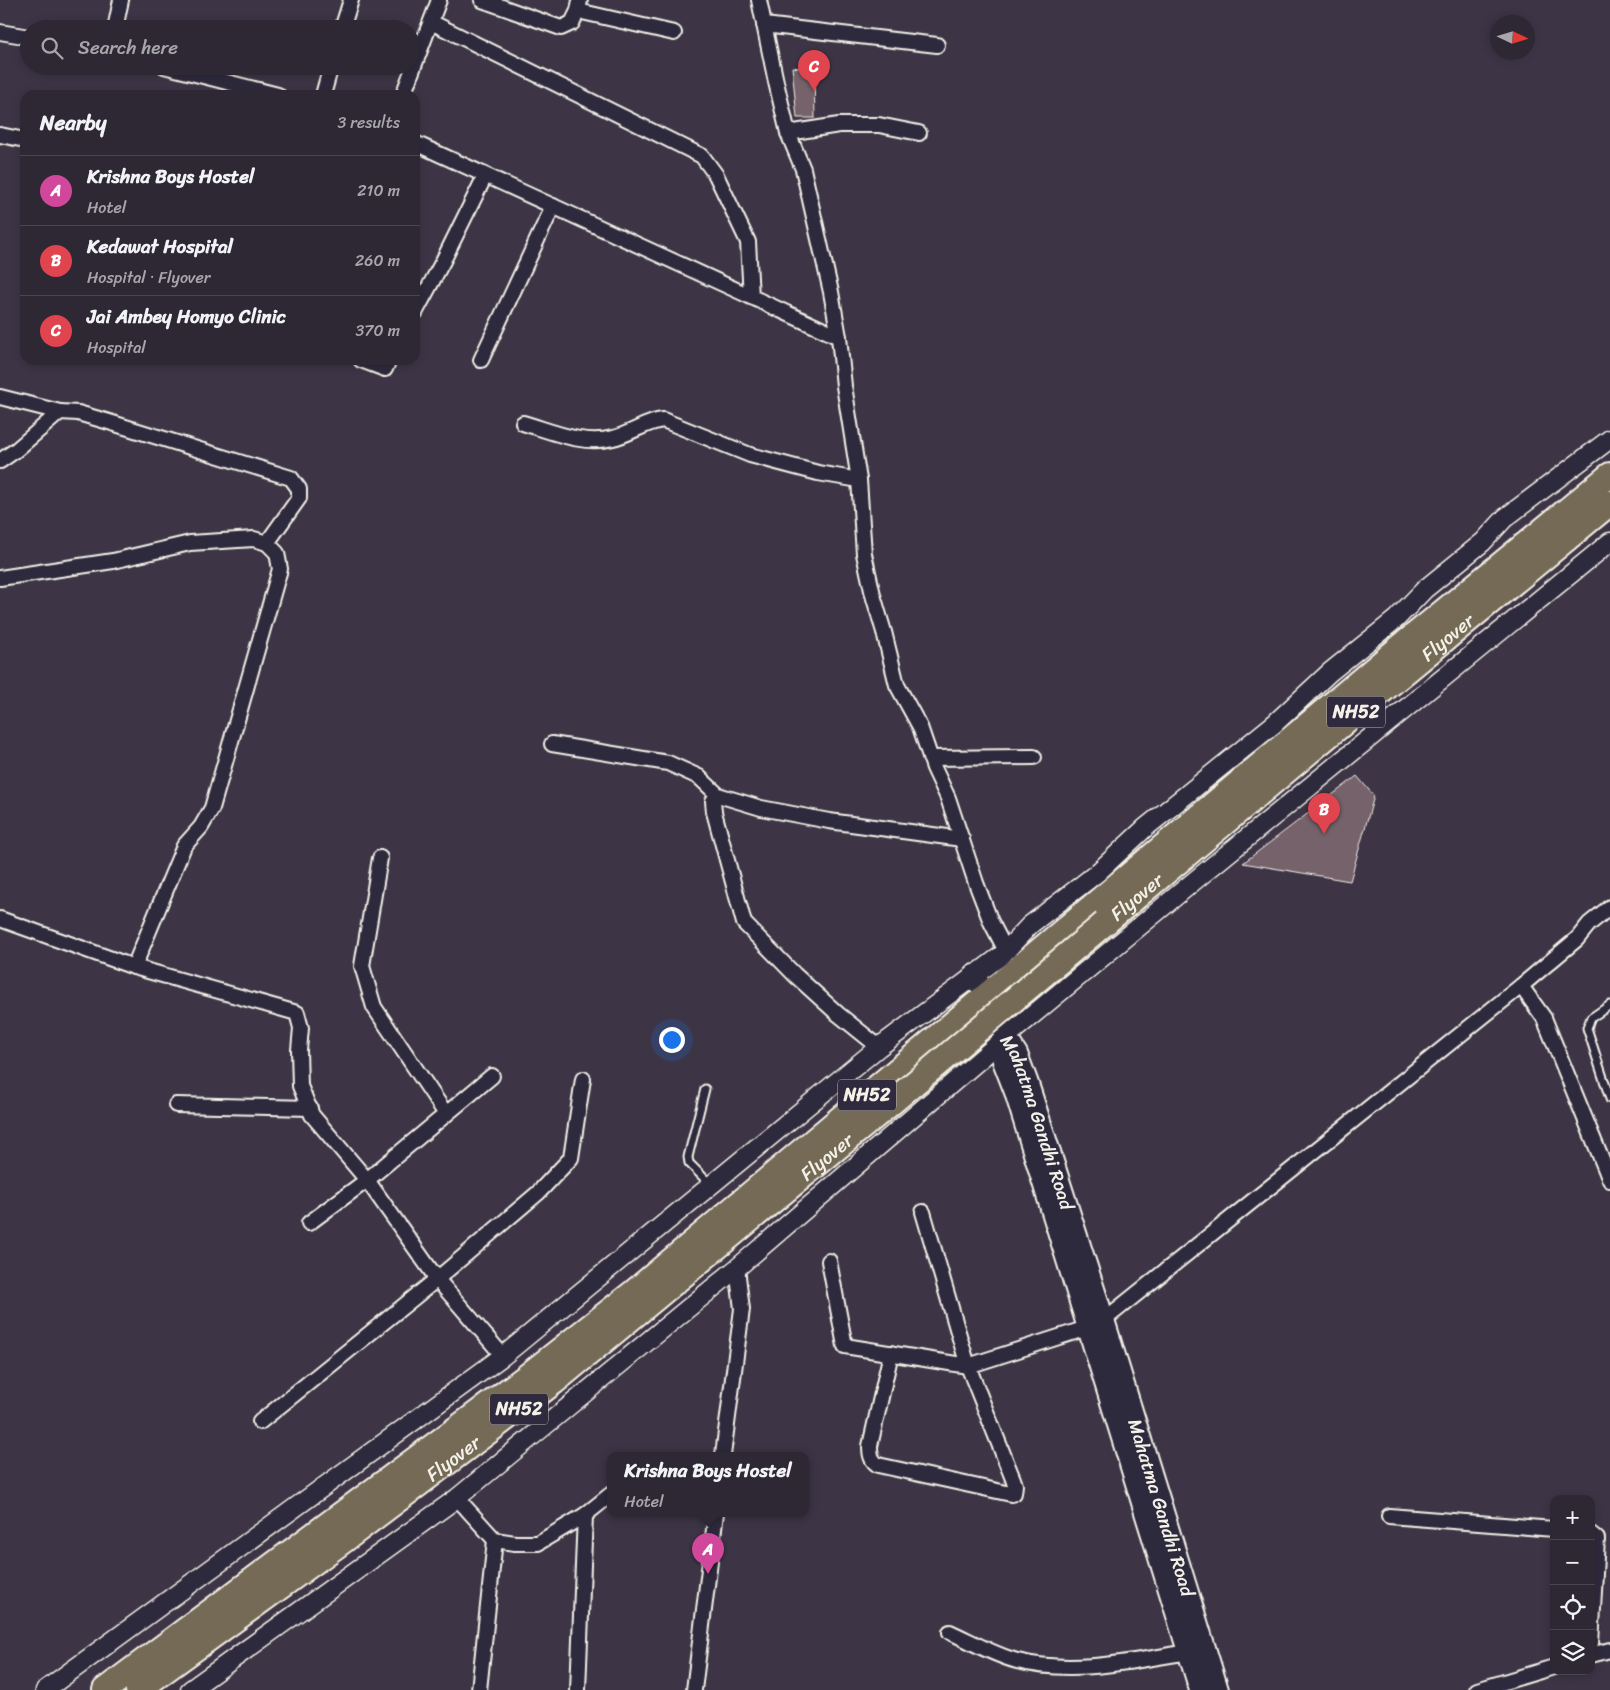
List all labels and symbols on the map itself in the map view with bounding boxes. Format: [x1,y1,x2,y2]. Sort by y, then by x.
north arrow [1490,15,1535,60]
pin: C [798,50,830,91]
street label: Flyover [1413,604,1483,670]
road number: NH52 [1327,696,1385,728]
pin: B [1308,793,1340,834]
street label: Flyover [1102,864,1172,930]
your location [659,1027,685,1053]
street label: Mahatma Gandhi Road [991,1027,1084,1216]
road number: NH52 [838,1080,896,1110]
street label: Flyover [792,1124,862,1189]
road number: NH52 [490,1394,548,1425]
street label: Mahatma Gandhi Road [1118,1415,1205,1602]
street label: Flyover [419,1426,489,1490]
pin: A [692,1533,724,1574]

